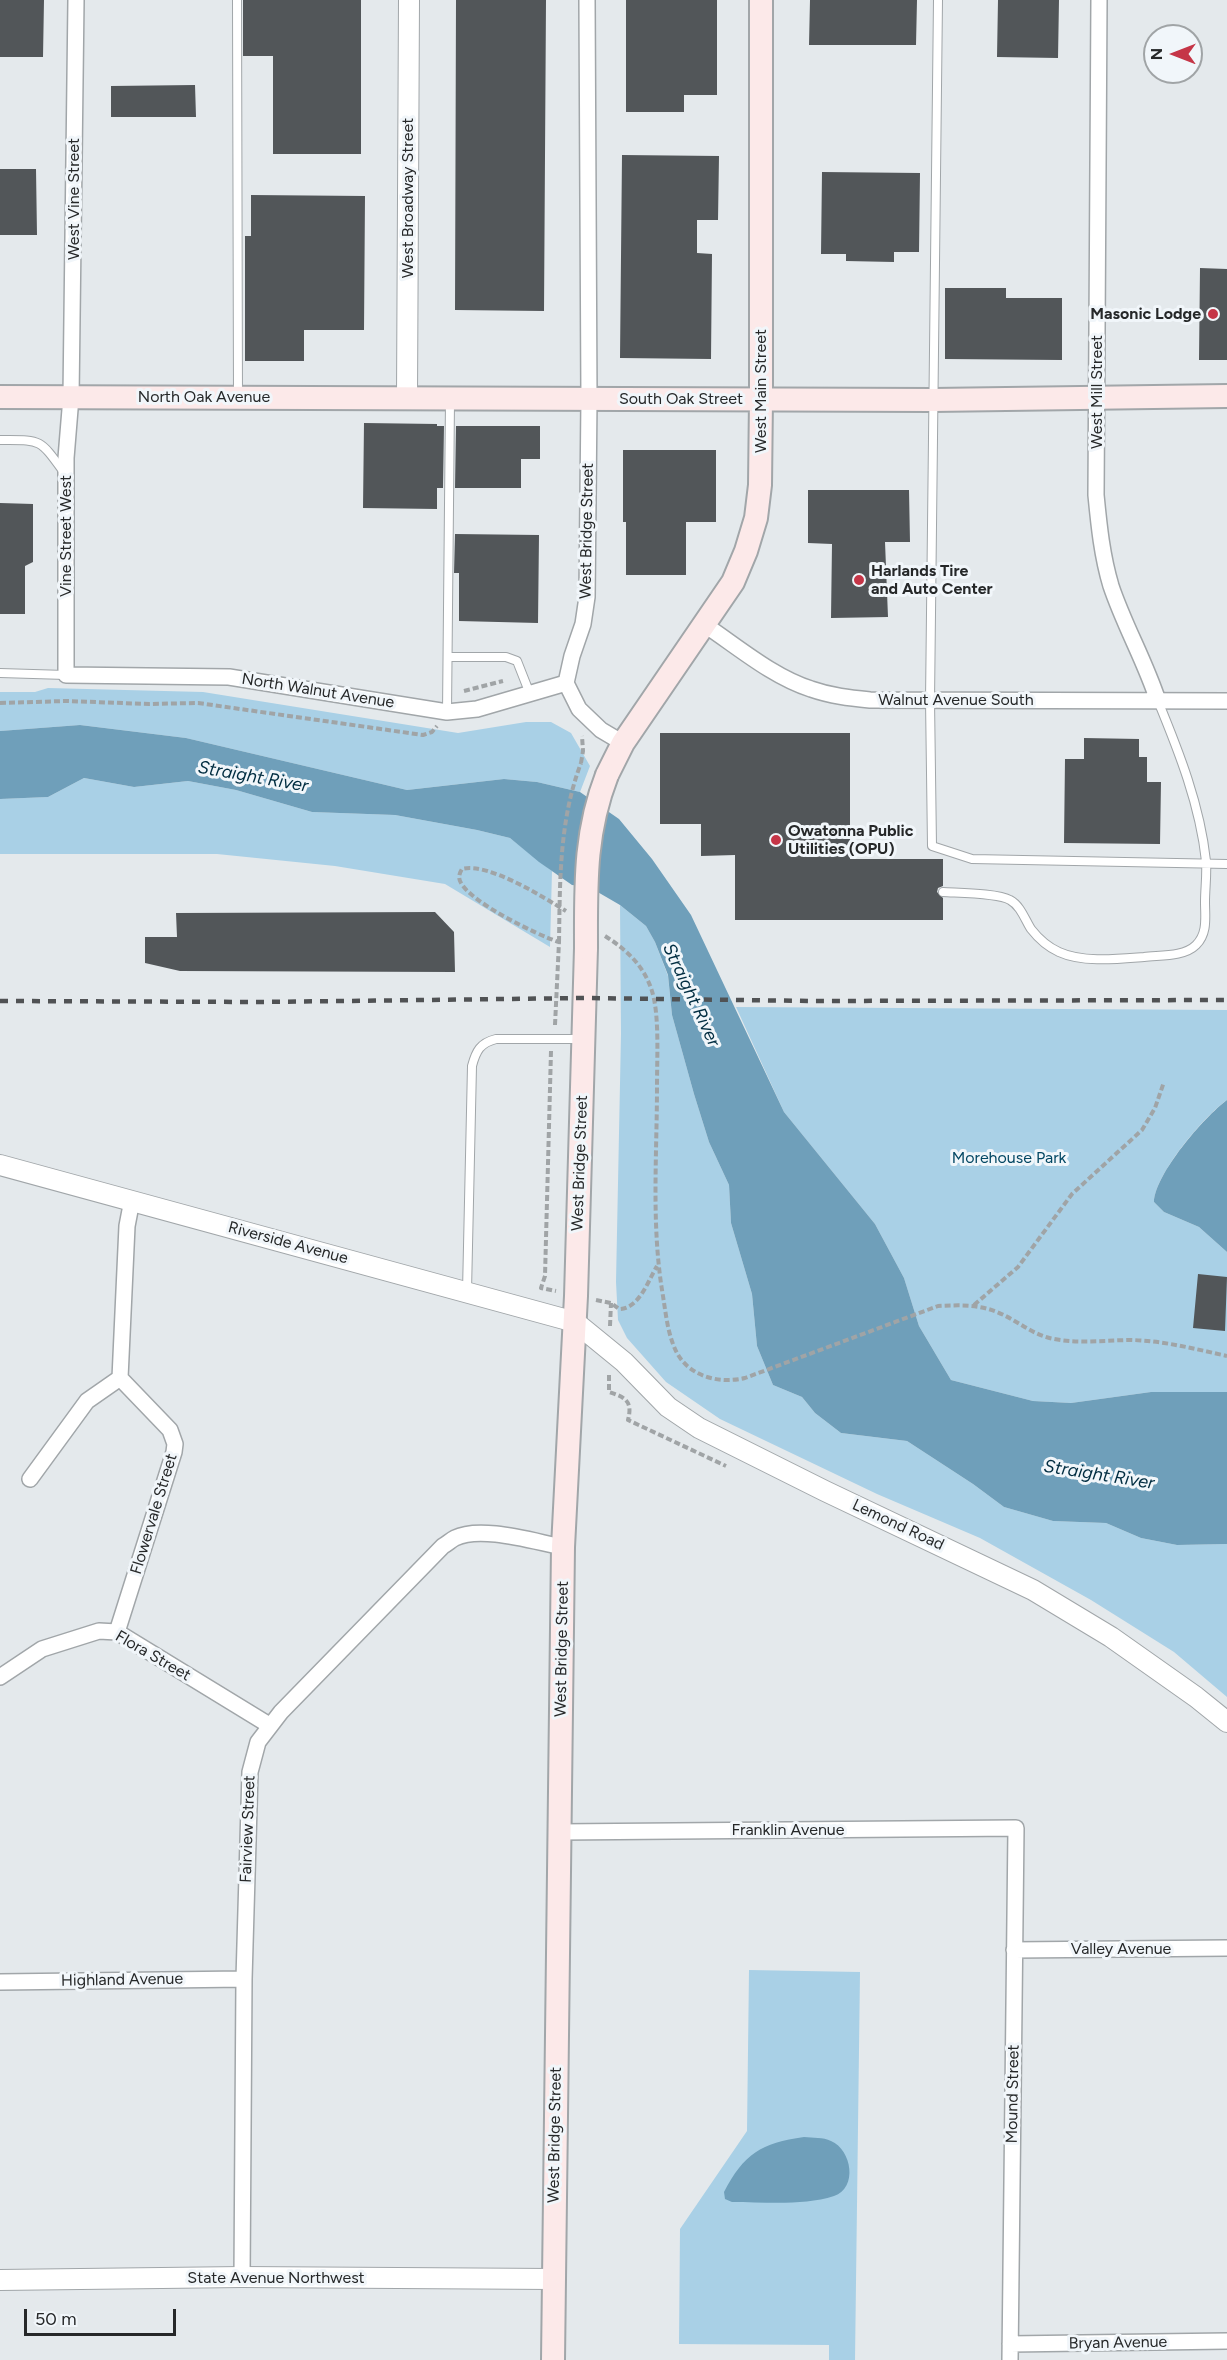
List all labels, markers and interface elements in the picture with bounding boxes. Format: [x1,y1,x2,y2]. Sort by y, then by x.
north arrow [1143,24,1203,84]
text: N [1147,48,1166,60]
street label: West Broadway Street [398,118,418,278]
street label: West Vine Street [64,138,84,260]
place label: Masonic Lodge [1090,304,1201,324]
marker: Masonic Lodge [1206,307,1220,321]
street label: West Main Street [751,329,771,453]
street label: West Mill Street [1087,335,1107,449]
street label: North Oak Avenue [138,387,270,407]
street label: South Oak Street [619,389,743,409]
street label: West Bridge Street [576,463,598,599]
street label: Vine Street West [56,475,76,597]
place label: Harlands Tire and Auto Center [871,561,993,599]
marker: Harlands Tire and Auto Center [852,573,866,587]
street label: North Walnut Avenue [240,669,396,713]
street label: Walnut Avenue South [878,690,1034,710]
water label: Straight River [196,757,310,797]
place label: Owatonna Public Utilities (OPU) [788,821,913,859]
marker: Owatonna Public Utilities (OPU) [769,833,783,847]
water label: Straight River [658,940,724,1050]
street label: West Bridge Street [568,1095,592,1231]
park label: Morehouse Park [952,1148,1066,1168]
street label: Riverside Avenue [226,1218,350,1268]
street label: Flowervale Street [127,1451,181,1577]
water label: Straight River [1042,1456,1156,1494]
street label: Lemond Road [849,1495,947,1555]
street label: West Bridge Street [551,1581,573,1717]
street label: Flora Street [112,1627,194,1685]
street label: Fairview Street [237,1775,259,1883]
street label: Franklin Avenue [731,1820,845,1840]
street label: Valley Avenue [1071,1939,1171,1959]
street label: Highland Avenue [61,1969,183,1991]
street label: Mound Street [1003,2044,1023,2144]
street label: West Bridge Street [544,2067,566,2203]
street label: State Avenue Northwest [187,2268,365,2288]
scale bar [27,2297,178,2335]
text: 50 m [35,2308,77,2330]
street label: Bryan Avenue [1069,2333,1167,2353]

